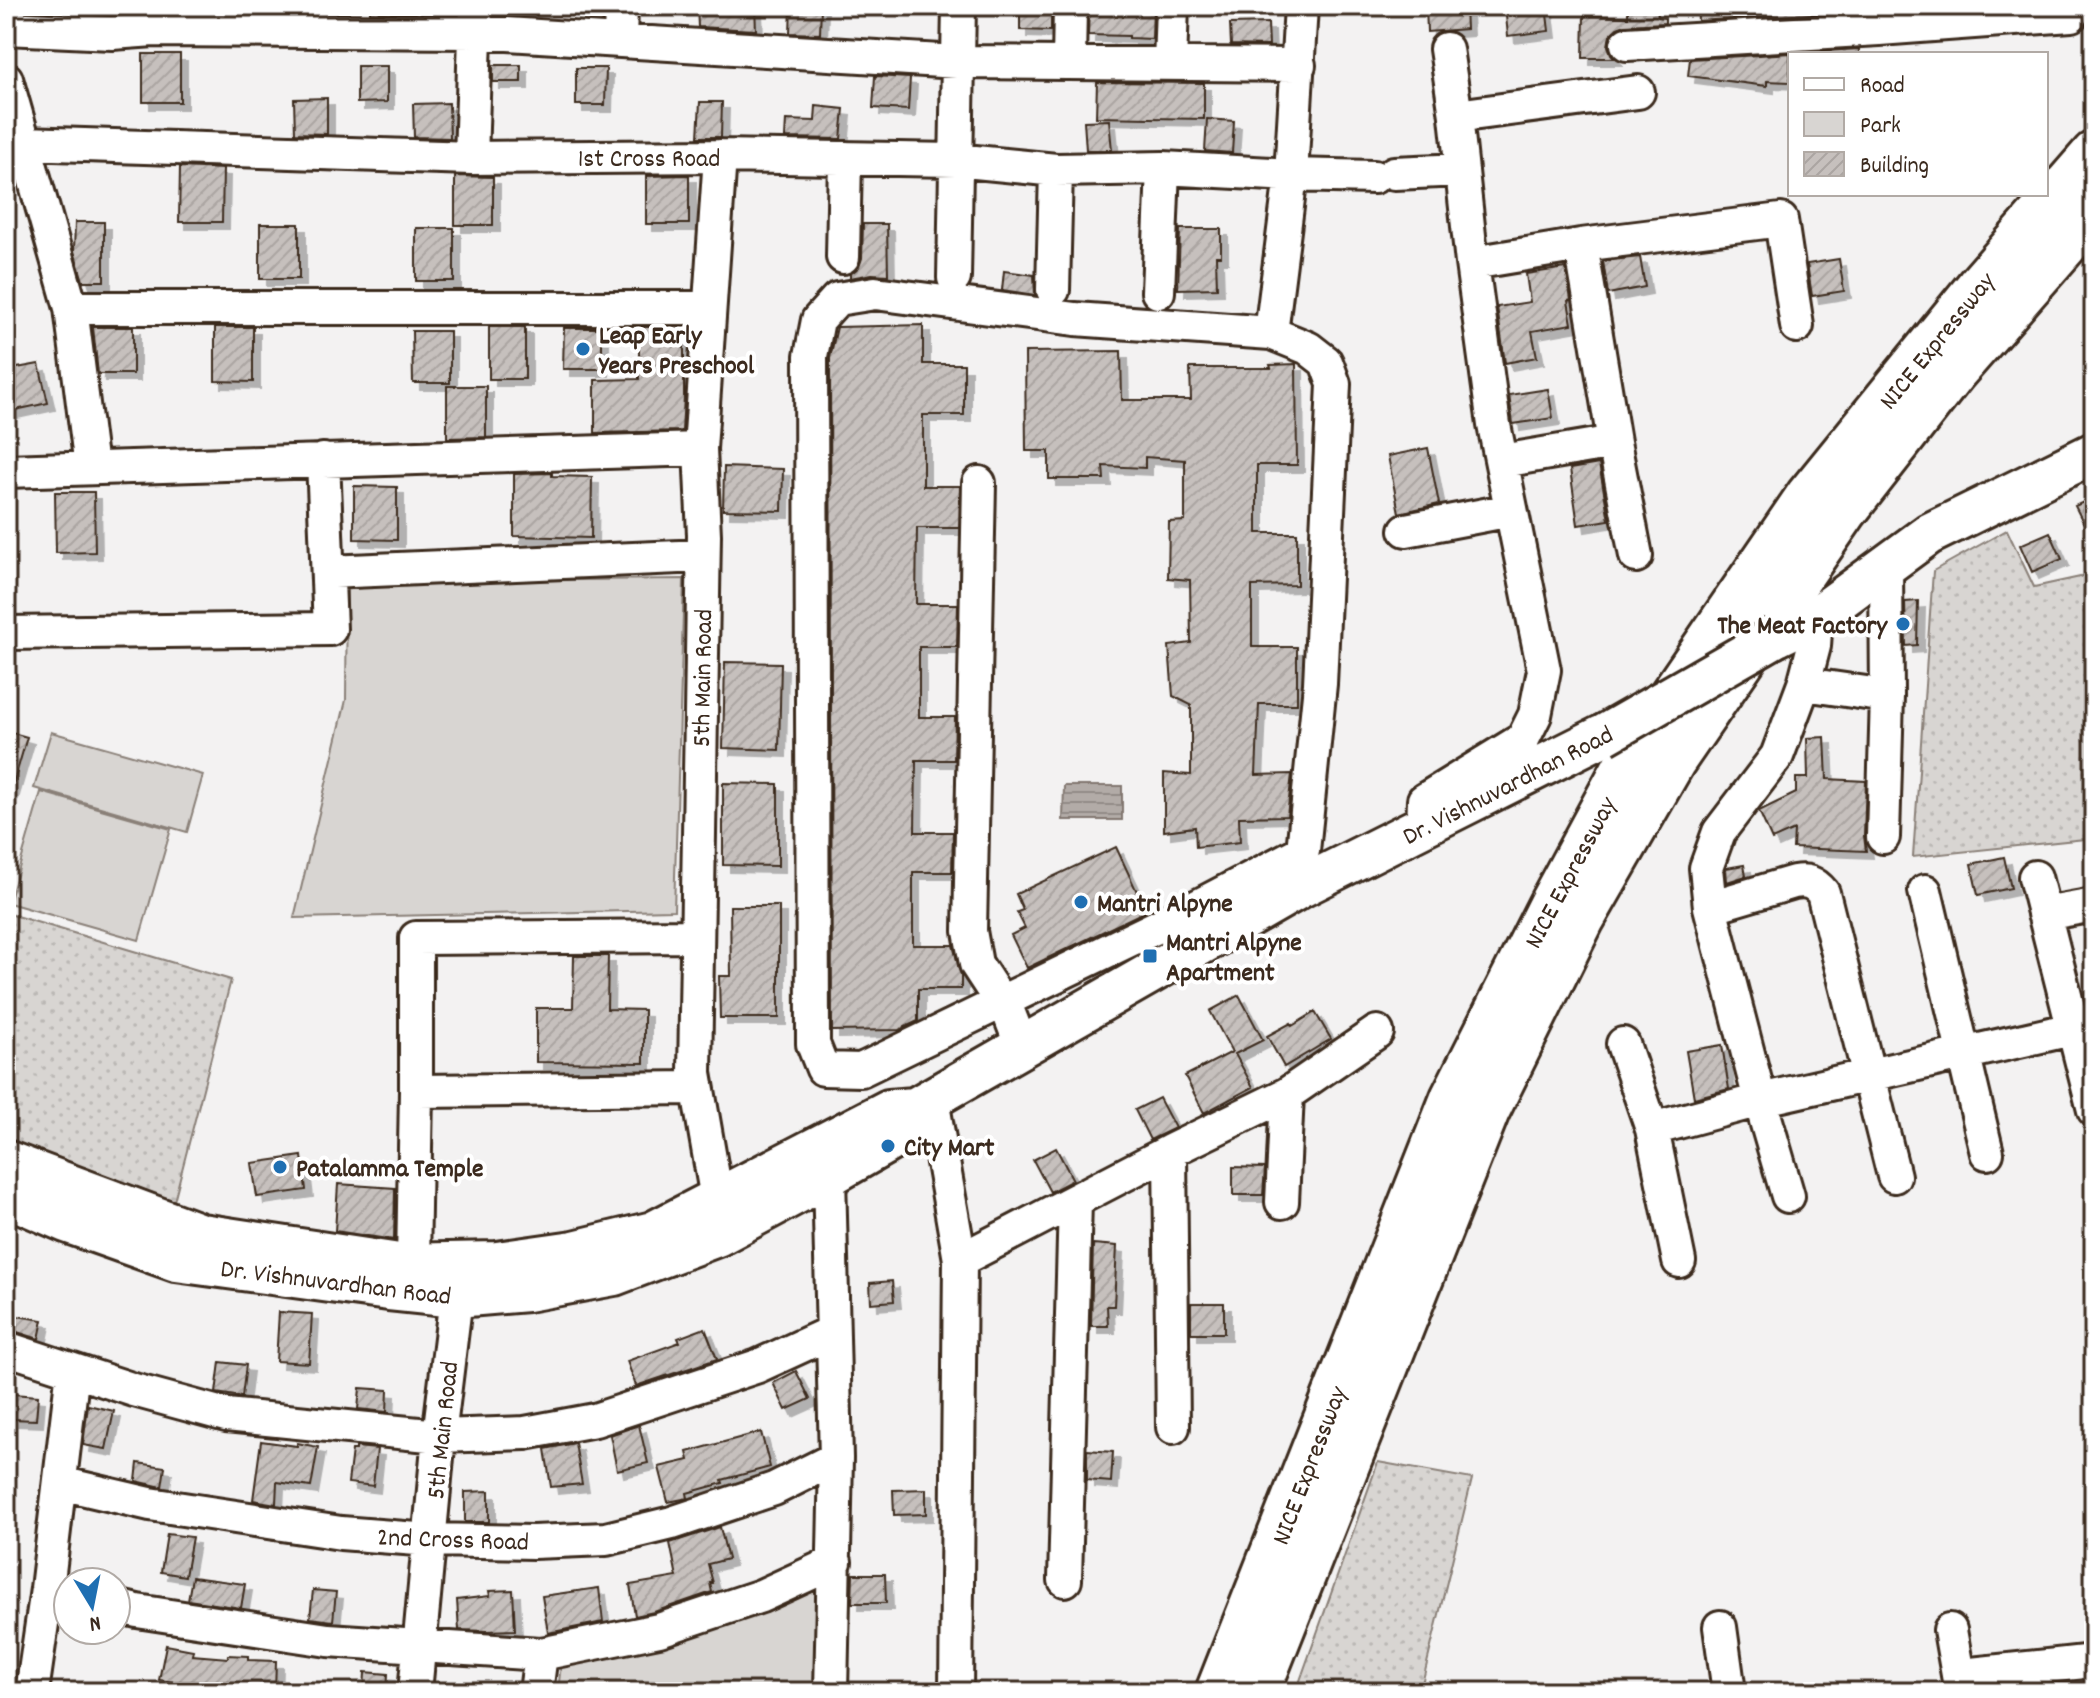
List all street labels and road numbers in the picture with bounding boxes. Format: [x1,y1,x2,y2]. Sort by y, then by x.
street label: 1st Cross Road [578,142,720,179]
street label: NICE Expressway [1872,265,2006,419]
street label: 5th Main Road [685,609,724,748]
street label: Dr. Vishnuvardhan Road [1397,718,1620,856]
street label: NICE Expressway [1516,791,1628,956]
street label: Dr. Vishnuvardhan Road [218,1252,453,1317]
street label: 5th Main Road [419,1360,470,1501]
street label: NICE Expressway [1264,1381,1359,1551]
street label: 2nd Cross Road [376,1520,530,1563]

